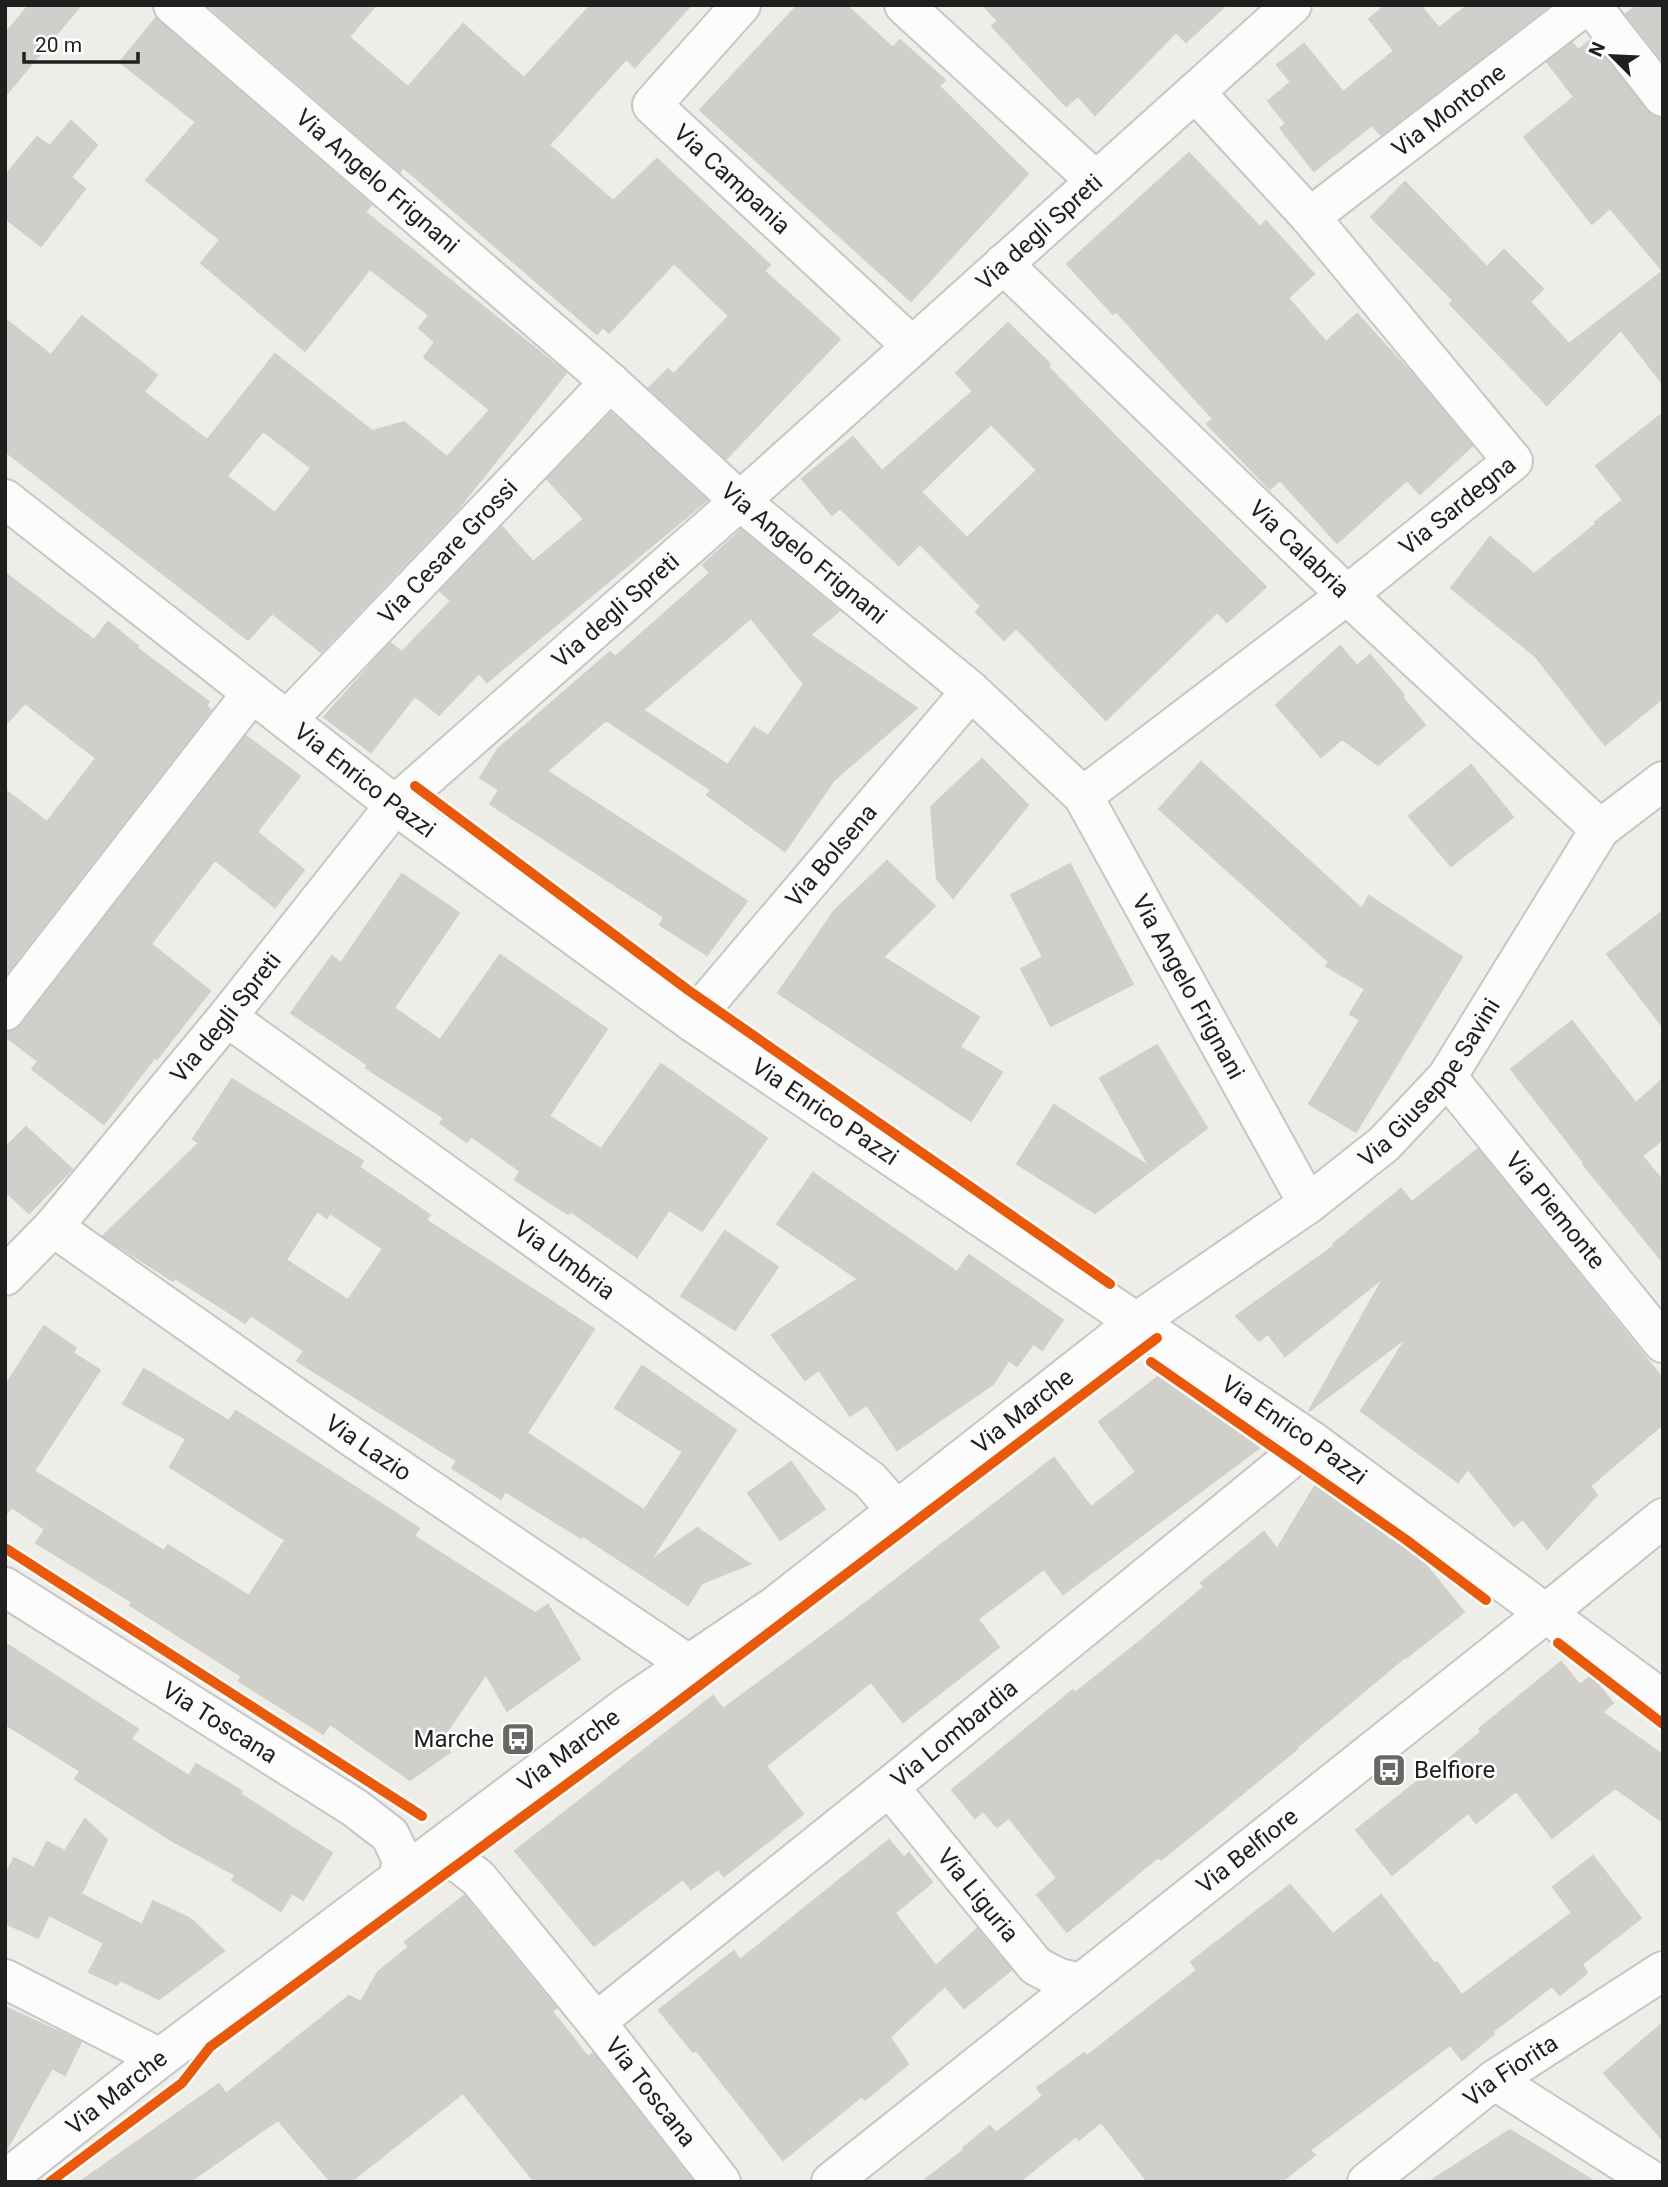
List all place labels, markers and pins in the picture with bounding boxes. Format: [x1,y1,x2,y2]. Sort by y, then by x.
bus stop icon: Marche [499,1720,537,1758]
place label: Marche [414,1725,494,1753]
bus stop icon: Belfiore [1370,1751,1408,1789]
place label: Belfiore [1414,1756,1495,1784]

